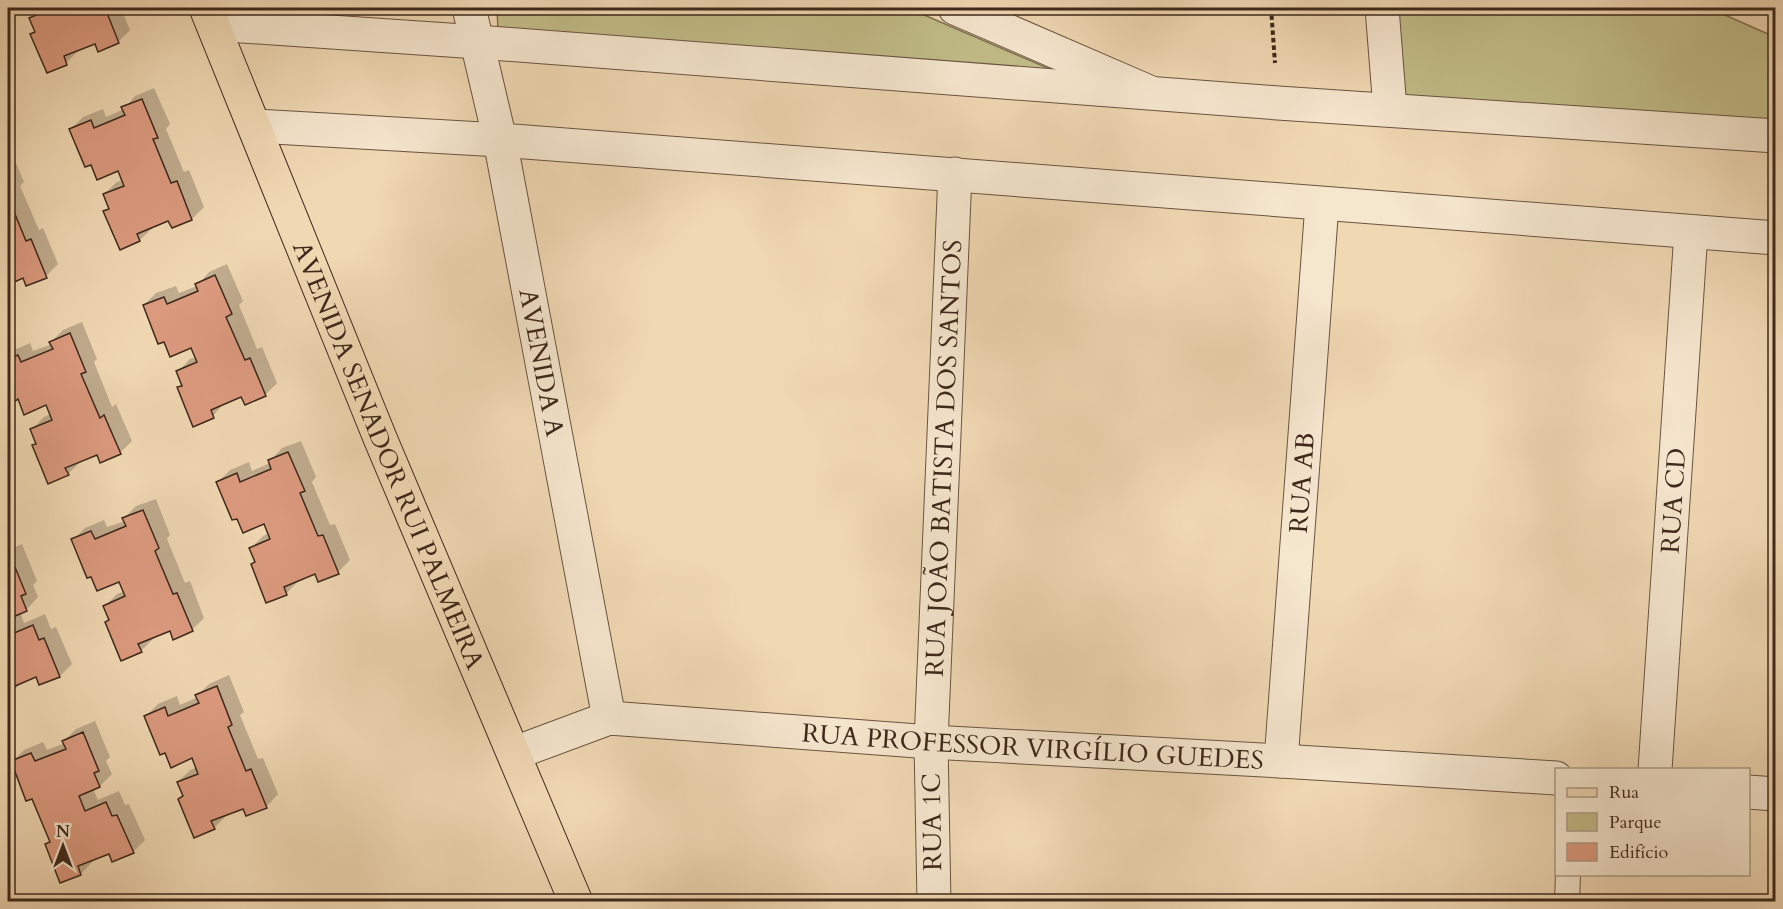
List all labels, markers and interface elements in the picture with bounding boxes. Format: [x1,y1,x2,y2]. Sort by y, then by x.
street label: AVENIDA SENADOR RUI PALMEIRA [285,236,493,675]
street label: RUA JOÃO BATISTA DOS SANTOS [916,239,970,678]
street label: AVENIDA A [511,286,573,440]
street label: RUA AB [1280,431,1323,534]
street label: RUA CD [1652,447,1694,555]
street label: RUA PROFESSOR VIRGÍLIO GUEDES [801,715,1265,778]
legend [1555,768,1750,876]
street label: RUA 1C [914,773,950,871]
text: Rua [1609,780,1639,805]
text: Parque [1609,810,1662,835]
north arrow [33,816,93,876]
text: N [56,821,70,843]
text: Edifício [1609,840,1669,865]

